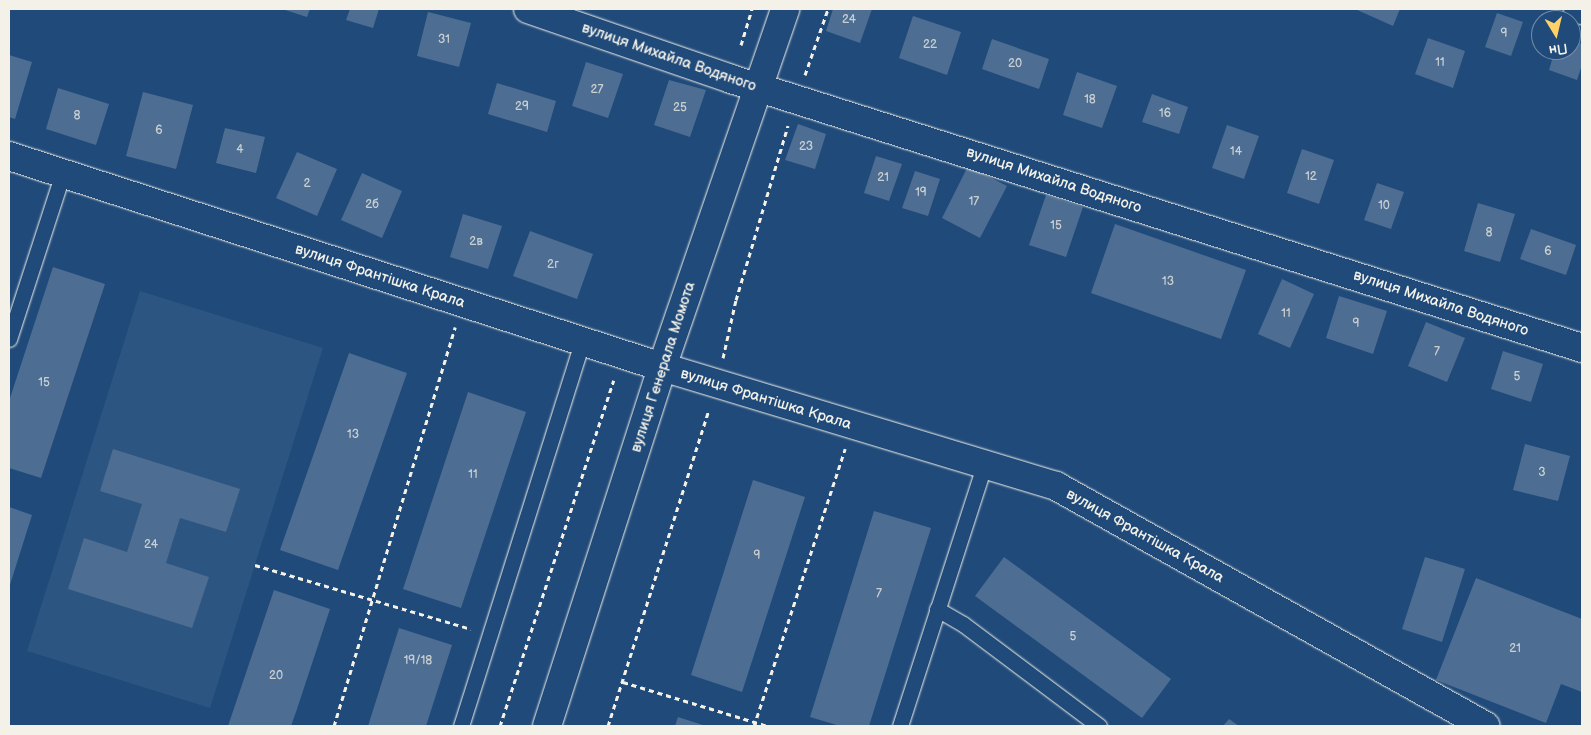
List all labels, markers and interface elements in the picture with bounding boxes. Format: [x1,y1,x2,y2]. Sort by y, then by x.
north arrow [1531,10,1581,60]
house number: 24 [842,13,856,27]
street label: вулиця Михайла Водяного [579,19,759,95]
house number: 9 [1501,27,1507,41]
house number: 31 [438,33,450,47]
house number: 22 [923,38,937,52]
text: Пн [1548,39,1569,59]
house number: 11 [1435,56,1445,70]
house number: 20 [1008,57,1022,71]
house number: 27 [591,83,603,97]
house number: 18 [1084,93,1096,107]
house number: 29 [515,100,529,114]
house number: 25 [673,101,687,115]
house number: 16 [1159,107,1171,121]
house number: 8 [74,109,80,123]
house number: 6 [155,124,163,138]
house number: 23 [799,140,813,154]
house number: 4 [236,143,244,157]
street label: вулиця Михайла Водяного [964,143,1144,217]
house number: 14 [1230,145,1242,159]
house number: 12 [1305,170,1317,184]
house number: 21 [877,171,889,185]
house number: 2 [303,177,311,191]
house number: 19 [915,186,927,200]
house number: 17 [969,195,979,209]
house number: 2б [365,198,379,212]
house number: 10 [1378,199,1390,213]
house number: 15 [1050,219,1062,233]
house number: 8 [1486,226,1492,240]
house number: 2в [469,235,483,249]
street label: вулиця Франтішка Крала [293,240,467,312]
house number: 6 [1544,245,1552,259]
house number: 2г [547,258,559,272]
street label: вулиця Михайла Водяного [1351,266,1531,340]
house number: 13 [1162,275,1174,289]
street label: вулиця Генерала Момота [627,279,699,455]
house number: 11 [1281,307,1291,321]
house number: 9 [1353,317,1359,331]
house number: 7 [1434,345,1440,359]
street label: вулиця Франтішка Крала [678,364,854,434]
house number: 5 [1514,370,1520,384]
house number: 15 [38,376,50,390]
house number: 13 [347,428,359,442]
house number: 3 [1538,466,1546,480]
house number: 11 [468,468,478,482]
street label: вулиця Франтішка Крала [1063,485,1227,587]
house number: 24 [144,538,158,552]
house number: 9 [754,549,760,563]
house number: 7 [876,587,882,601]
house number: 5 [1070,630,1076,644]
house number: 21 [1509,642,1521,656]
house number: 19/18 [404,654,432,668]
house number: 20 [269,669,283,683]

